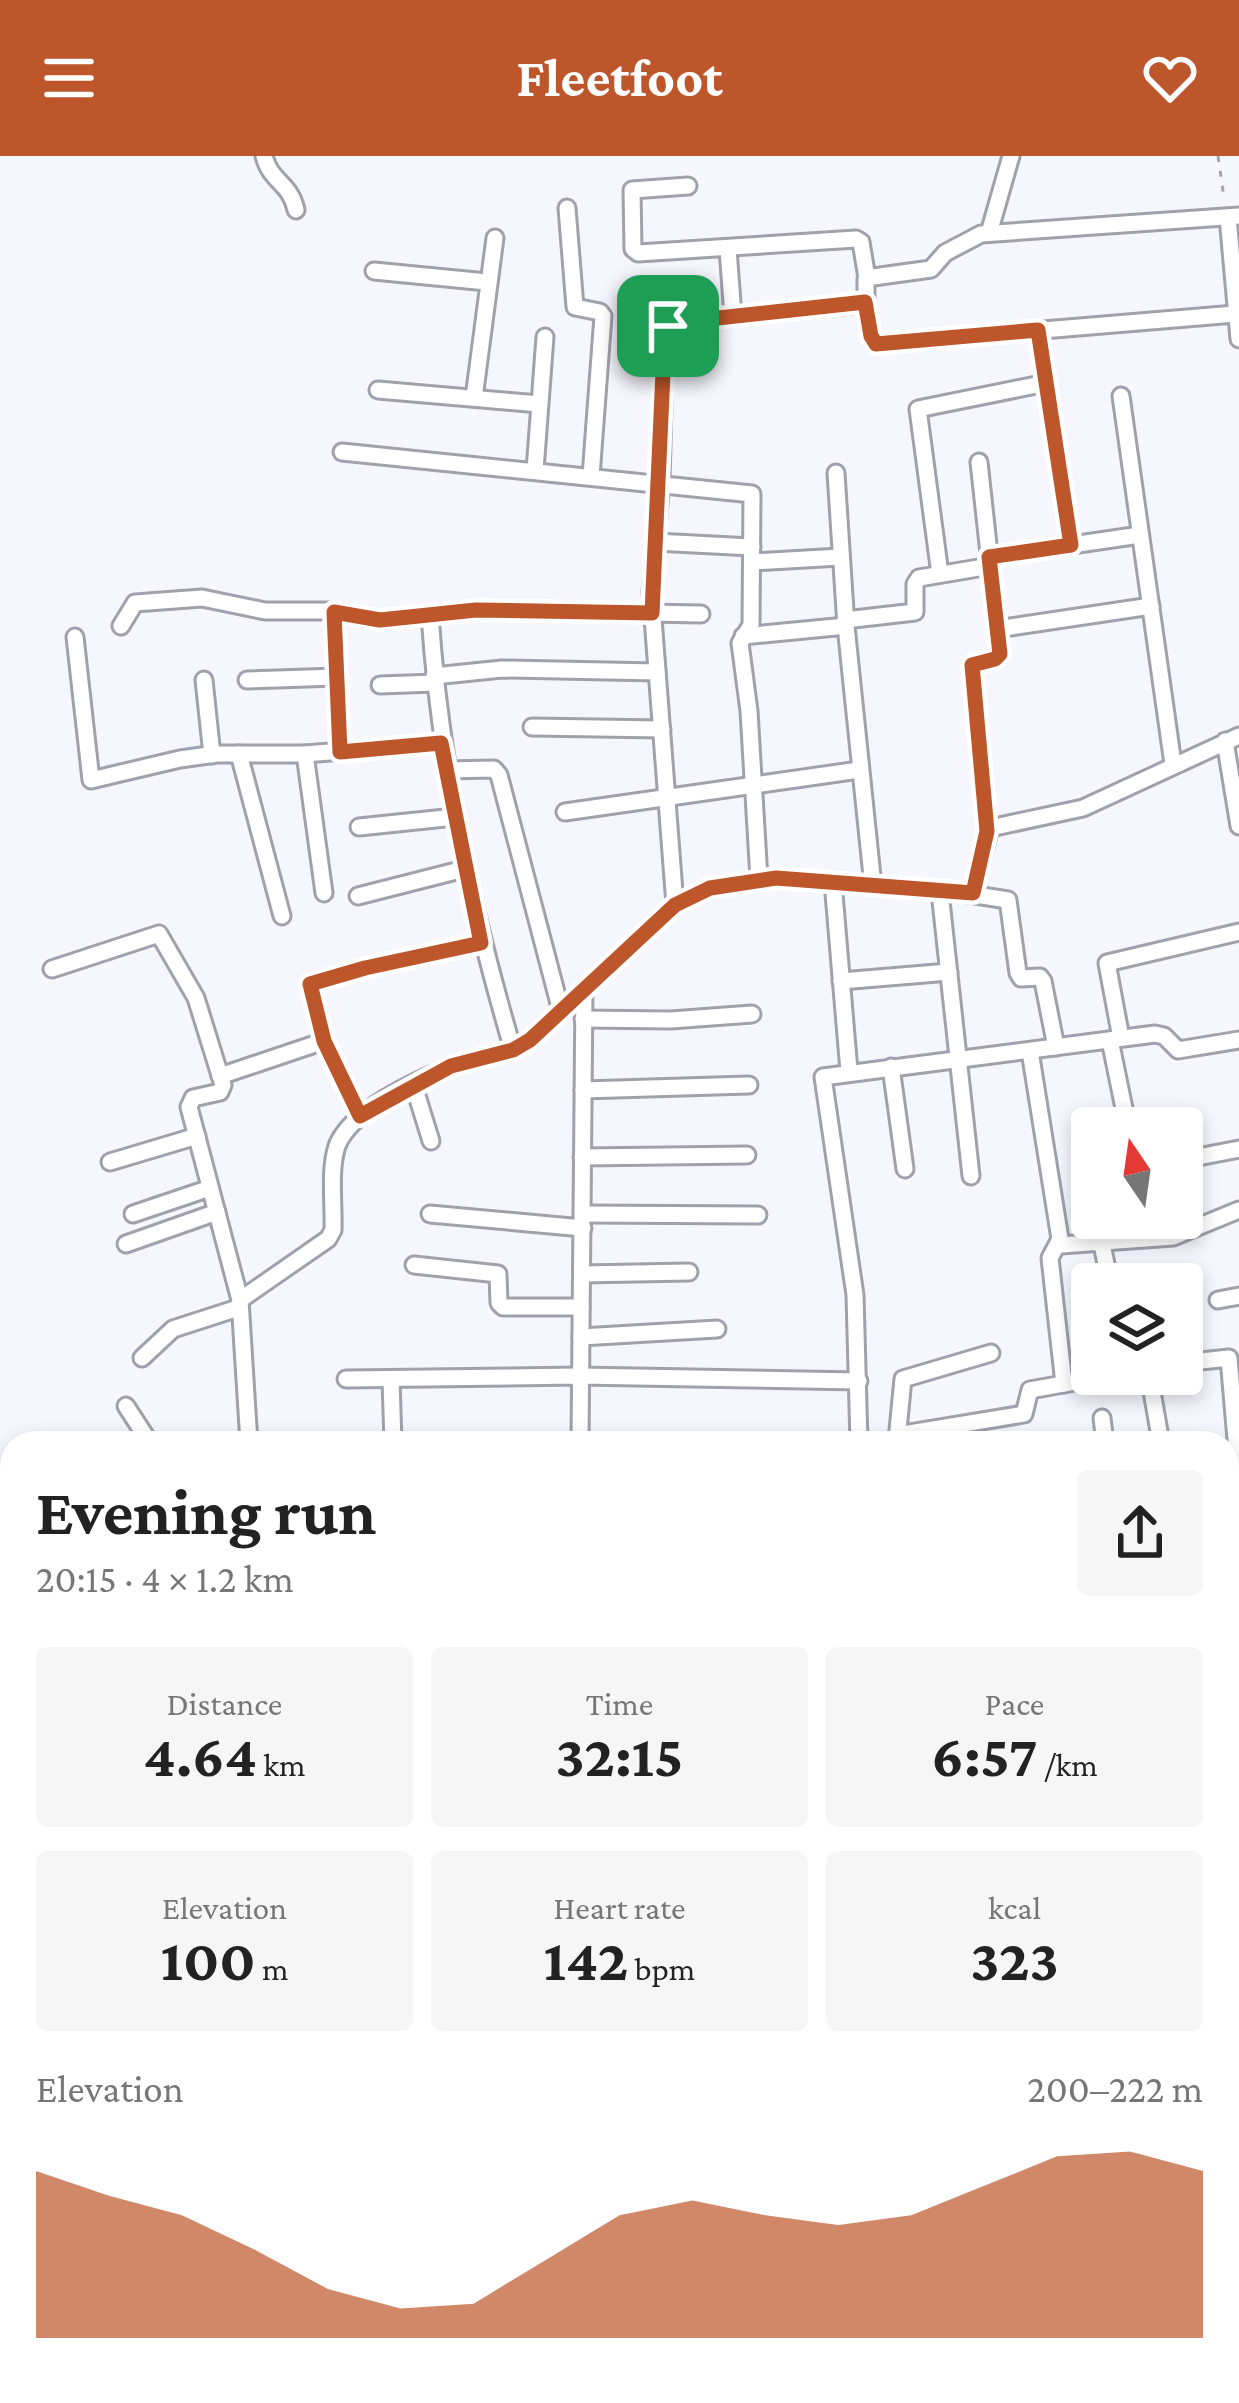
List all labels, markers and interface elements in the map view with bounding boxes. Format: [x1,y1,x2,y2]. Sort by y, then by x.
icon: menu [36,45,102,111]
icon: heart [1137,45,1203,111]
text: Fleetfoot [516,48,723,108]
pin [617,275,719,377]
icon: arrive [635,293,701,359]
north arrow [1071,1107,1203,1239]
map controls [1071,1107,1203,1395]
button: layers [1071,1263,1203,1395]
button: share [1077,1470,1203,1596]
text: Evening run [36,1475,376,1548]
text: 20:15 · 4 × 1.2 km [36,1557,294,1600]
text: Distance [167,1685,282,1722]
text: Time [586,1685,653,1722]
text: Pace [985,1685,1044,1722]
text: 4.64 [143,1722,257,1789]
text: 32:15 [556,1722,683,1789]
text: 6:57 [931,1722,1038,1789]
text: km [257,1746,306,1783]
text: /km [1038,1746,1098,1783]
text: Elevation [162,1889,287,1926]
text: Heart rate [554,1889,685,1926]
text: kcal [988,1889,1041,1926]
text: 100 [160,1926,256,1993]
text: 142 [544,1926,628,1993]
text: 323 [970,1926,1059,1993]
text: m [256,1950,289,1987]
text: bpm [628,1950,695,1987]
text: Elevation [36,2067,184,2110]
text: 200–222 m [1027,2067,1203,2110]

